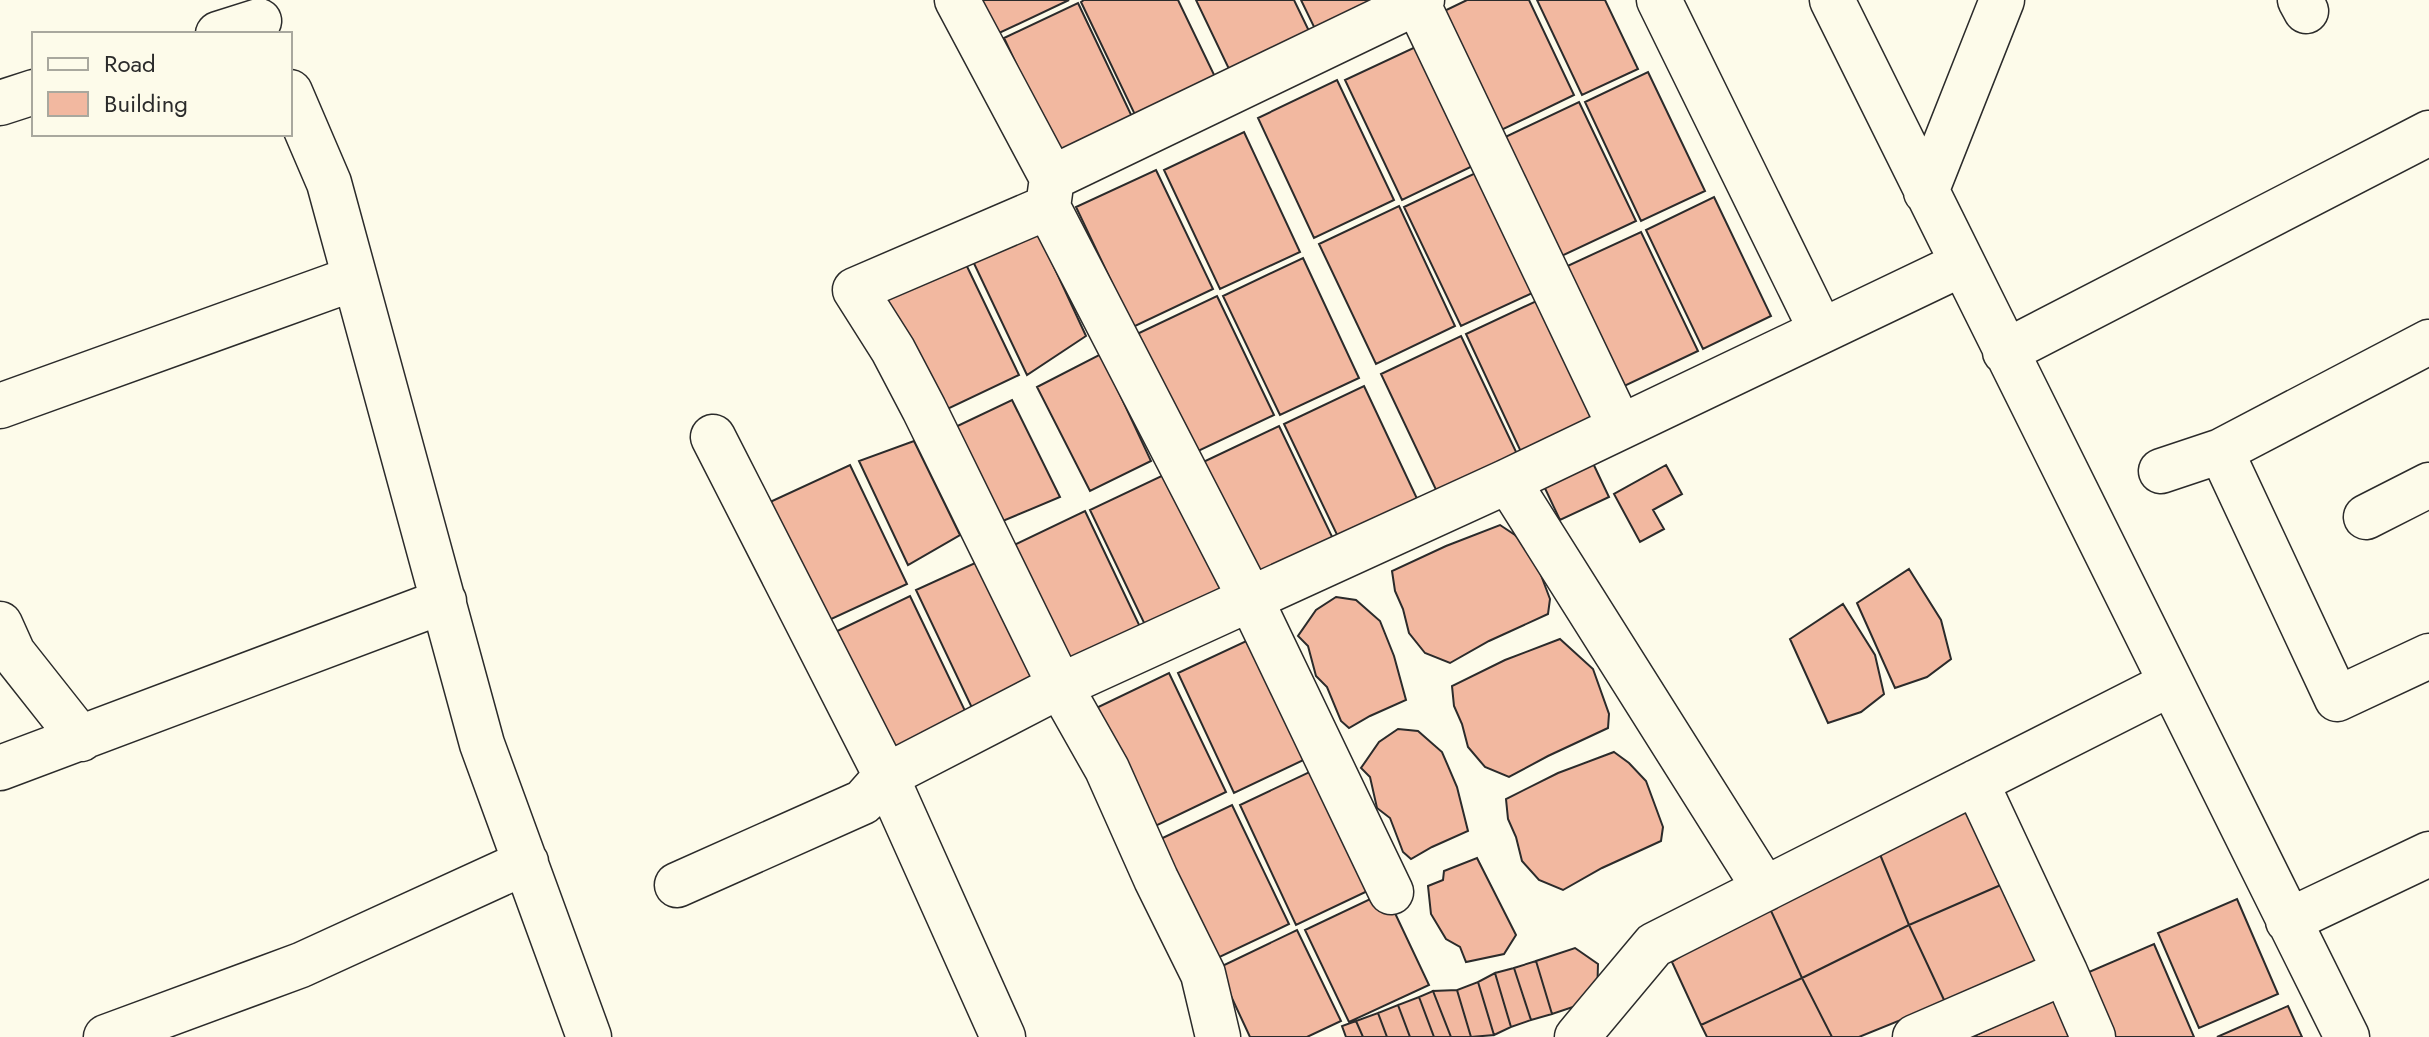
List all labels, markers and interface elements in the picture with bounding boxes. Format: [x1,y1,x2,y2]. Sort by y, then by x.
legend [32,32,292,136]
text: Road [104,46,156,81]
text: Building [104,86,188,121]

